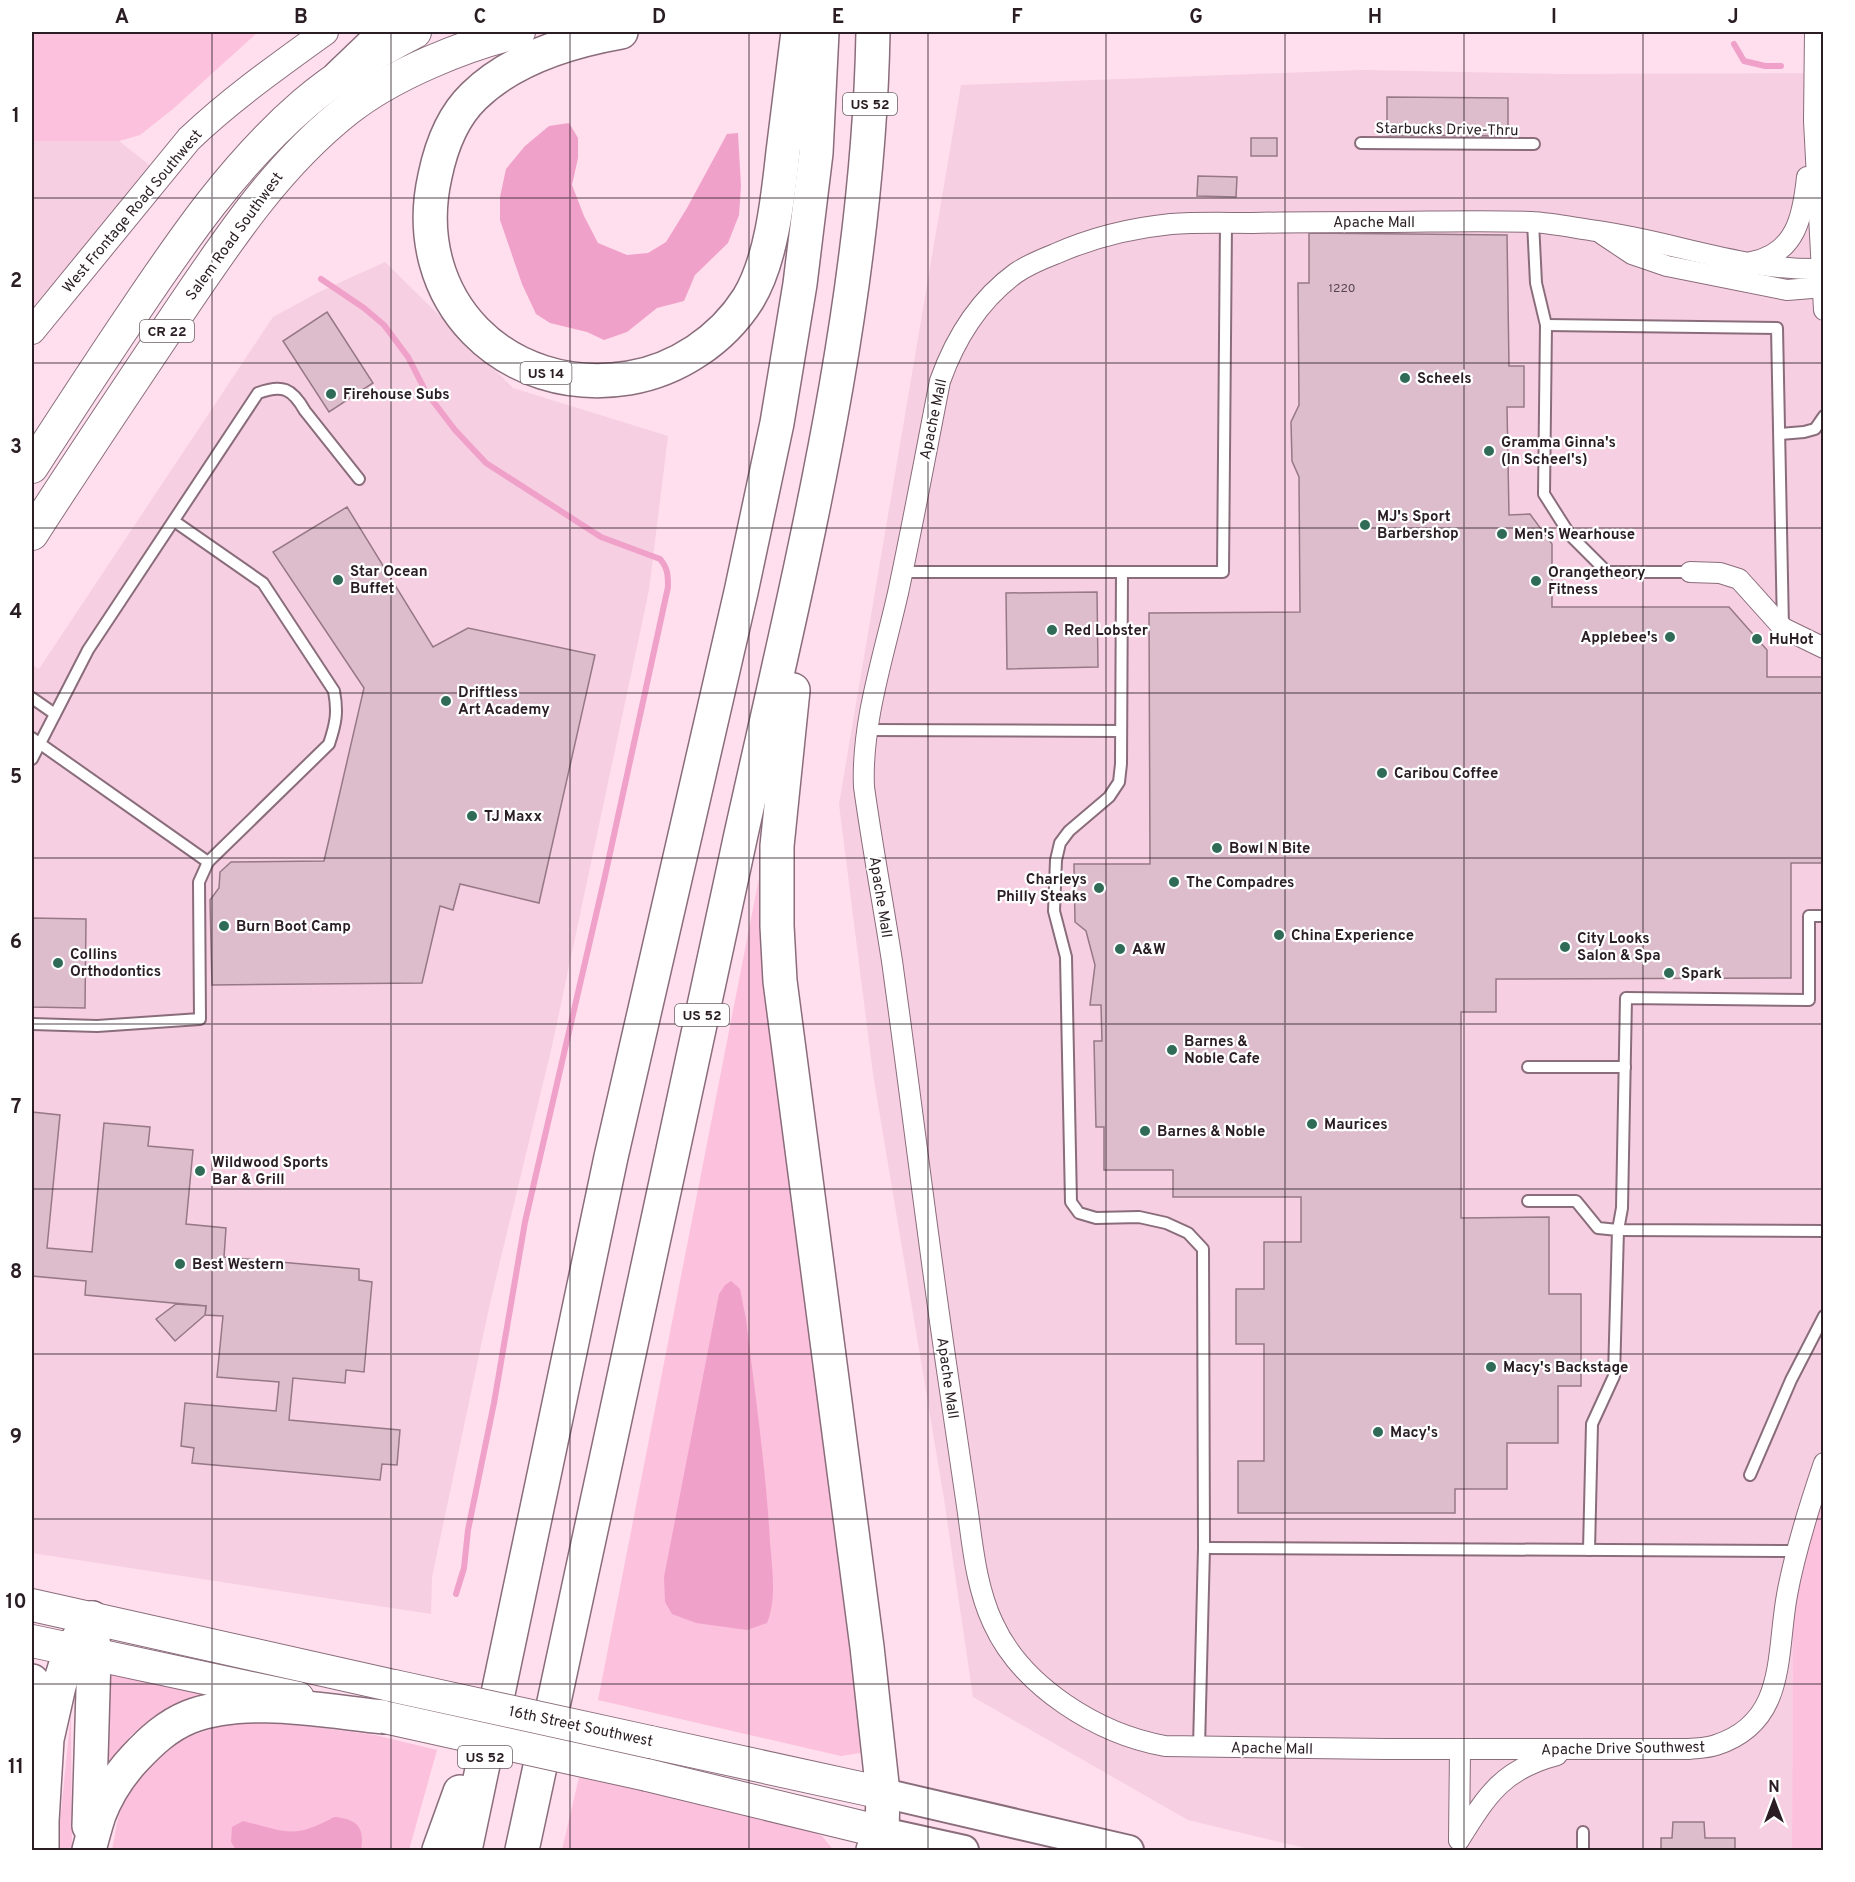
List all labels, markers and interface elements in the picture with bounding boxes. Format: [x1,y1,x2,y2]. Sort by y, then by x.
text: A [115,5,129,31]
text: B [294,5,308,31]
text: C [474,5,486,31]
text: D [652,5,666,31]
text: E [832,5,844,31]
text: F [1011,5,1023,31]
text: G [1189,5,1203,31]
text: H [1368,5,1382,31]
text: I [1551,5,1557,31]
text: J [1727,5,1739,31]
road number: US 52 [843,93,897,115]
text: 1 [12,104,20,130]
street label: Starbucks Drive-Thru [1375,120,1519,141]
street label: West Frontage Road Southwest [59,126,207,298]
street label: Salem Road Southwest [182,169,288,305]
street label: Apache Mall [1333,214,1415,233]
text: 2 [10,269,22,295]
house number: 1220 [1329,281,1355,297]
road number: CR 22 [140,320,194,342]
road number: US 14 [520,362,572,384]
place label: Scheels [1417,370,1472,389]
marker: Scheels [1398,371,1412,385]
street label: Apache Mall [917,377,952,461]
place label: Firehouse Subs [343,386,450,405]
marker: Firehouse Subs [324,387,338,401]
place label: Gramma Ginna's (In Scheel's) [1501,434,1616,470]
text: 3 [10,435,22,461]
marker: Gramma Ginna's (In Scheel's) [1482,444,1496,458]
place label: MJ's Sport Barbershop [1377,508,1459,544]
marker: MJ's Sport Barbershop [1358,518,1372,532]
place label: Men's Wearhouse [1514,526,1635,545]
marker: Men's Wearhouse [1495,527,1509,541]
place label: Star Ocean Buffet [350,563,428,599]
place label: Orangetheory Fitness [1548,564,1646,600]
marker: Star Ocean Buffet [331,573,345,587]
marker: Orangetheory Fitness [1529,574,1543,588]
text: 4 [10,600,22,626]
place label: Red Lobster [1064,622,1149,641]
marker: Red Lobster [1045,623,1059,637]
place label: Applebee's [1581,629,1658,648]
marker: Applebee's [1663,630,1677,644]
place label: HuHot [1769,631,1814,650]
marker: HuHot [1750,632,1764,646]
place label: Driftless Art Academy [458,684,550,720]
marker: Driftless Art Academy [439,694,453,708]
text: 5 [10,765,22,791]
place label: Caribou Coffee [1394,765,1498,784]
marker: Caribou Coffee [1375,766,1389,780]
place label: TJ Maxx [484,808,542,827]
marker: TJ Maxx [465,809,479,823]
place label: Bowl N Bite [1229,840,1310,859]
marker: Bowl N Bite [1210,841,1224,855]
street label: Apache Mall [864,855,895,939]
place label: Charleys Philly Steaks [996,871,1087,907]
place label: The Compadres [1186,874,1294,893]
marker: The Compadres [1167,875,1181,889]
marker: Charleys Philly Steaks [1092,881,1106,895]
place label: Burn Boot Camp [236,918,351,937]
marker: Burn Boot Camp [217,919,231,933]
place label: China Experience [1291,927,1414,946]
marker: China Experience [1272,928,1286,942]
text: 6 [10,930,22,956]
place label: City Looks Salon & Spa [1577,930,1661,966]
marker: City Looks Salon & Spa [1558,940,1572,954]
place label: A&W [1132,941,1166,960]
marker: A&W [1113,942,1127,956]
place label: Collins Orthodontics [70,946,161,982]
marker: Collins Orthodontics [51,956,65,970]
place label: Spark [1681,965,1722,984]
marker: Spark [1662,966,1676,980]
road number: US 52 [675,1004,729,1026]
place label: Barnes & Noble Cafe [1184,1033,1260,1069]
marker: Barnes & Noble Cafe [1165,1043,1179,1057]
text: 7 [11,1095,21,1121]
place label: Maurices [1324,1116,1388,1135]
marker: Maurices [1305,1117,1319,1131]
place label: Barnes & Noble [1157,1123,1265,1142]
marker: Barnes & Noble [1138,1124,1152,1138]
place label: Wildwood Sports Bar & Grill [212,1154,328,1190]
marker: Wildwood Sports Bar & Grill [193,1164,207,1178]
place label: Best Western [192,1256,284,1275]
marker: Best Western [173,1257,187,1271]
text: 8 [10,1260,22,1286]
street label: Apache Mall [931,1336,962,1420]
place label: Macy's Backstage [1503,1359,1628,1378]
marker: Macy's Backstage [1484,1360,1498,1374]
place label: Macy's [1390,1424,1438,1443]
text: 9 [10,1425,22,1451]
marker: Macy's [1371,1425,1385,1439]
text: 10 [5,1590,27,1616]
street label: 16th Street Southwest [507,1703,655,1752]
street label: Apache Mall [1231,1739,1313,1760]
street label: Apache Drive Southwest [1541,1739,1705,1760]
road number: US 52 [458,1746,512,1768]
text: 11 [8,1755,24,1781]
north arrow [1744,1771,1804,1831]
text: N [1768,1778,1780,1798]

